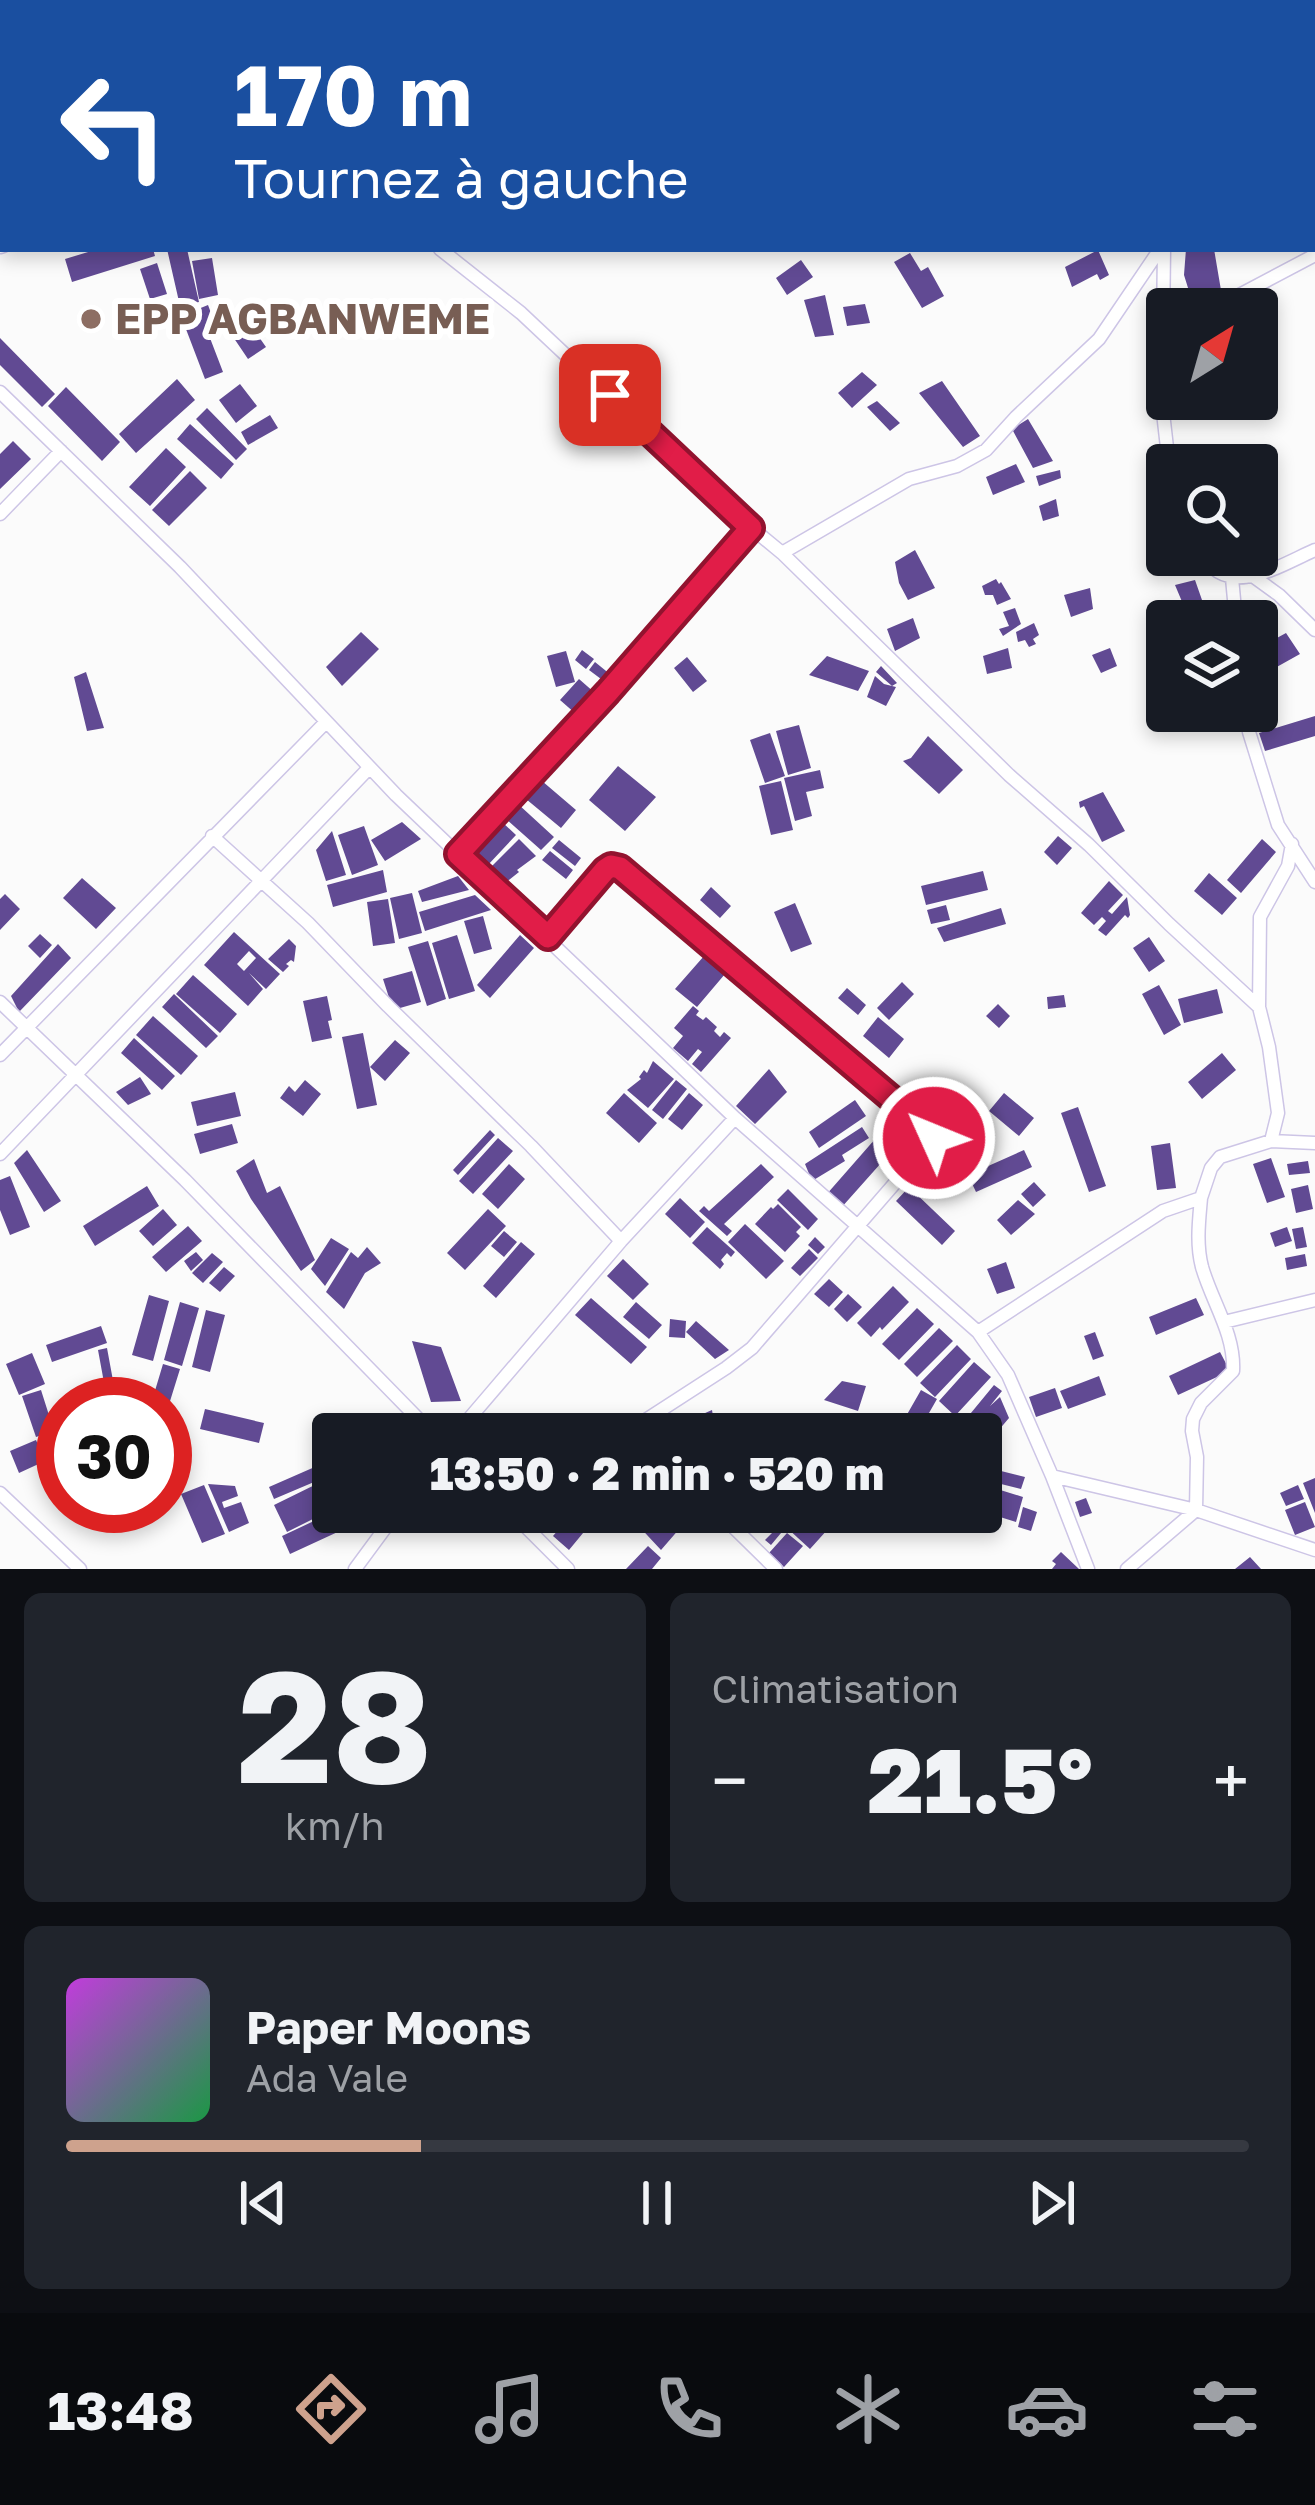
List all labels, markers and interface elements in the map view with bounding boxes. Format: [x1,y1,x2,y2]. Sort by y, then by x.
text: 170 m [234,44,472,144]
icon: left [36,48,192,204]
text: Tournez à gauche [234,145,689,210]
north arrow [1146,288,1278,420]
map controls [1146,288,1278,732]
place label: EPP AGBANWEME [115,293,490,343]
marker: EPP AGBANWEME [78,306,104,332]
pin [559,344,661,446]
icon: arrive [577,362,643,428]
button: search [1146,444,1278,576]
button: layers [1146,600,1278,732]
position arrow [871,1075,997,1201]
speed limit sign: 30 [36,1377,192,1533]
text: 13:50 · 2 min · 520 m [430,1446,884,1500]
text: 28 [237,1630,432,1817]
text: Climatisation [712,1665,959,1712]
text: 21.5° [868,1725,1093,1833]
text: − [712,1740,748,1820]
text: + [1213,1740,1249,1820]
text: km/h [285,1802,384,1849]
text: Paper Moons [246,2000,531,2054]
text: Ada Vale [246,2054,408,2101]
icon: previous [230,2170,296,2236]
icon: pause [624,2170,690,2236]
icon: next [1019,2170,1085,2236]
icon: directions [289,2367,373,2451]
icon: music [468,2367,552,2451]
icon: phone [647,2367,731,2451]
icon: climate [826,2367,910,2451]
icon: car [1005,2367,1089,2451]
icon: filters [1183,2367,1267,2451]
text: 13:48 [47,2377,194,2442]

